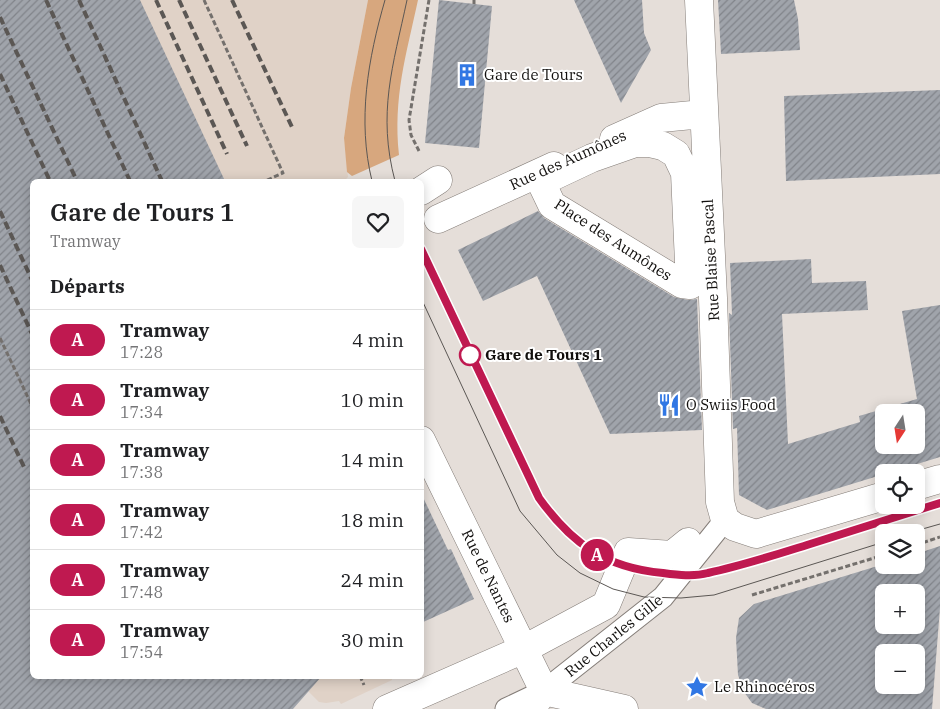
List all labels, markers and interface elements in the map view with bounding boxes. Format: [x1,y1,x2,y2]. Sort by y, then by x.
building icon: Gare de Tours [454,62,480,88]
place label: Gare de Tours [484,65,583,84]
street label: Rue des Aumônes [506,125,629,194]
street label: Place des Aumônes [551,195,676,285]
text: Gare de Tours 1 [50,196,234,228]
button: heart [352,196,404,248]
street label: Rue Blaise Pascal [698,199,723,322]
text: Tramway [50,231,121,251]
text: Départs [50,274,125,298]
text: Tramway [120,318,209,342]
text: A [71,328,84,351]
text: 4 min [352,328,404,352]
text: 17:28 [120,342,163,362]
marker: Gare de Tours 1 [459,344,481,366]
place label: Gare de Tours 1 [485,345,602,364]
text: Tramway [120,378,209,402]
text: A [71,388,84,411]
text: 10 min [341,388,404,412]
restaurant icon: O Swiis Food [656,392,682,418]
place label: O Swiis Food [686,395,776,414]
text: 17:34 [120,402,163,422]
north arrow [875,404,925,454]
map controls [875,404,925,694]
text: Tramway [120,438,209,462]
text: A [71,448,84,471]
text: 14 min [341,448,404,472]
text: 17:38 [120,462,163,482]
button: locate [875,464,925,514]
text: Tramway [120,498,209,522]
text: A [71,508,84,531]
text: 18 min [341,508,404,532]
text: 17:42 [120,522,163,542]
button: layers [875,524,925,574]
street label: Rue de Nantes [458,526,519,626]
line badge: A [581,539,613,571]
text: A [591,543,603,566]
text: Tramway [120,558,209,582]
text: A [71,568,84,591]
text: 24 min [341,568,404,592]
text: 17:48 [120,582,163,602]
button: + [875,584,925,634]
street label: Rue Charles Gille [561,590,667,681]
text: Tramway [120,618,209,642]
text: A [71,628,84,651]
text: 30 min [341,628,404,652]
text: 17:54 [120,642,163,662]
button: − [875,644,925,694]
place icon: Le Rhinocéros [684,674,710,700]
place label: Le Rhinocéros [714,677,815,696]

